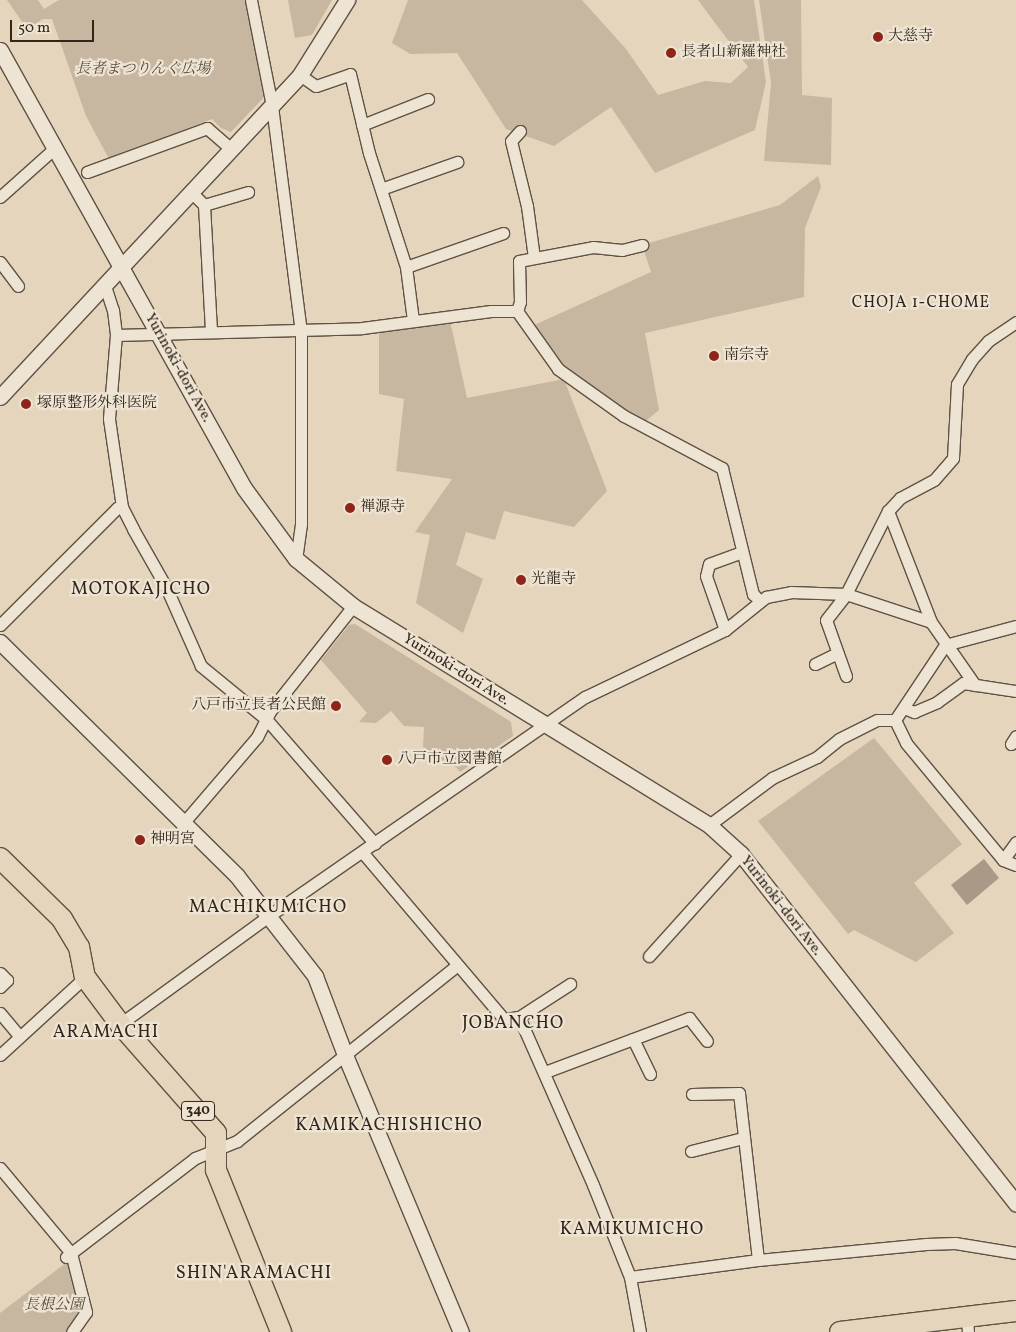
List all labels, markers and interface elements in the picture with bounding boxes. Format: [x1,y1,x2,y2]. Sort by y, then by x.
scale bar [12,10,96,42]
text: 50 m [18,18,50,39]
place label: 大慈寺 [888,28,933,46]
marker: 大慈寺 [872,31,884,43]
place label: 長者山新羅神社 [681,44,786,62]
marker: 長者山新羅神社 [665,47,677,59]
park label: 長者まつりんぐ広場 [76,61,210,79]
district label: CHOJA 1-CHOME [850,293,992,313]
street label: Yurinoki-dori Ave. [141,310,215,426]
place label: 南宗寺 [724,347,769,365]
marker: 南宗寺 [708,350,720,362]
place label: 塚原整形外科医院 [37,395,157,413]
marker: 塚原整形外科医院 [19,397,33,411]
place label: 禅源寺 [360,499,405,517]
marker: 禅源寺 [344,502,356,514]
place label: 光龍寺 [531,571,576,589]
marker: 光龍寺 [515,574,527,586]
district label: MOTOKAJICHO [70,579,212,601]
street label: Yurinoki-dori Ave. [399,630,513,710]
place label: 八戸市立長者公民館 [191,697,326,715]
marker: 八戸市立長者公民館 [330,700,342,712]
place label: 八戸市立図書館 [397,751,502,769]
marker: 八戸市立図書館 [381,754,393,766]
place label: 神明宮 [150,831,195,849]
marker: 神明宮 [134,834,146,846]
street label: Yurinoki-dori Ave. [736,852,826,960]
district label: MACHIKUMICHO [187,897,349,919]
district label: JOBANCHO [461,1013,565,1035]
district label: ARAMACHI [52,1022,160,1044]
road number: 340 [180,1100,216,1122]
district label: KAMIKACHISHICHO [293,1115,485,1137]
district label: KAMIKUMICHO [558,1219,706,1241]
district label: SHIN'ARAMACHI [174,1263,334,1285]
park label: 長根公園 [24,1297,84,1315]

